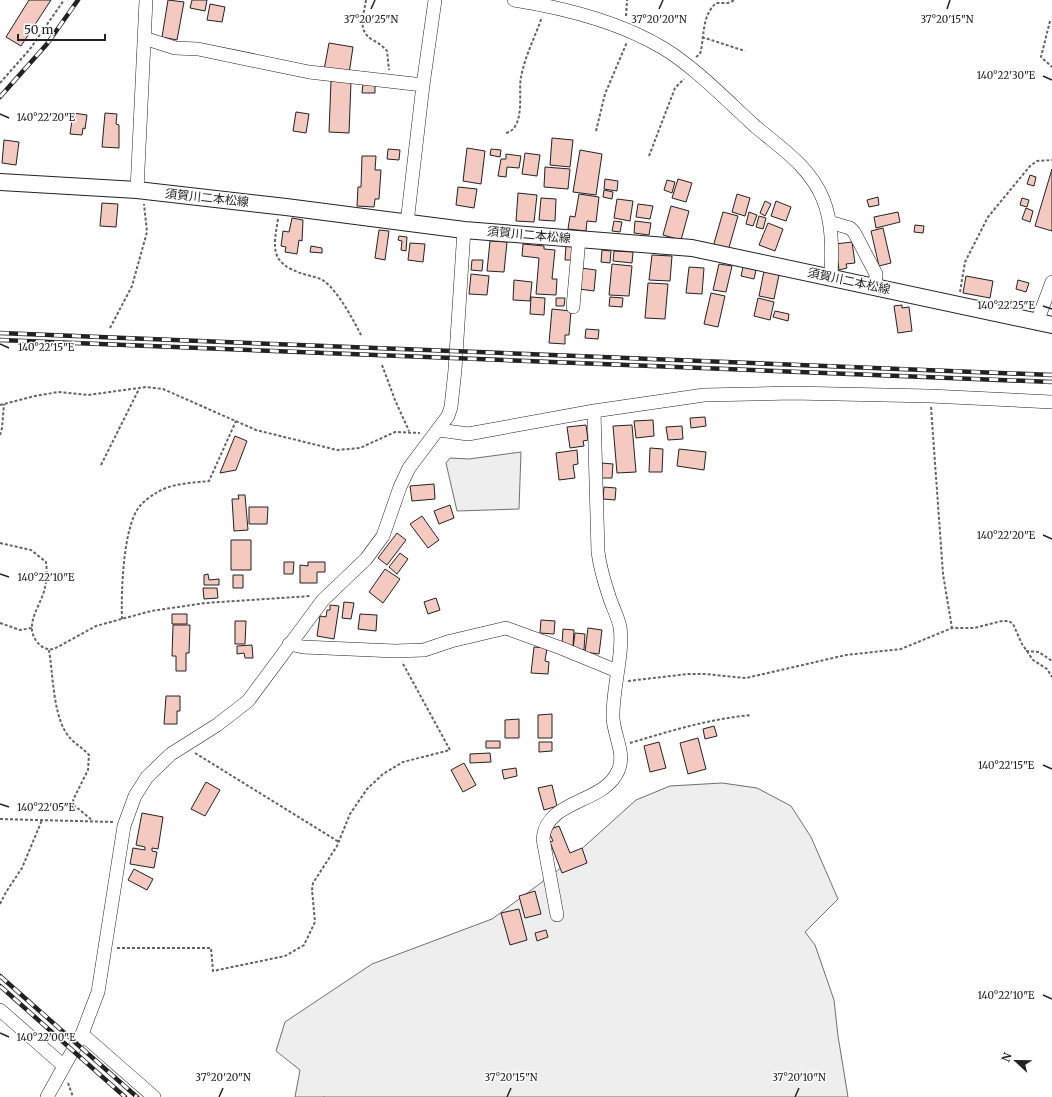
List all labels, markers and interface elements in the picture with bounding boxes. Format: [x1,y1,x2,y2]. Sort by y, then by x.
text: 37°20'25"N [344,13,398,26]
text: 37°20'20"N [631,13,687,26]
text: 37°20'15"N [921,13,974,26]
scale bar [18,16,105,42]
text: 50 m [24,22,53,37]
text: 140°22'30"E [977,69,1036,82]
text: 140°22'20"E [17,111,76,124]
street label: 須賀川二本松線 [164,186,250,209]
street label: 須賀川二本松線 [487,223,572,246]
street label: 須賀川二本松線 [806,264,892,297]
text: 140°22'25"E [977,299,1035,312]
text: 140°22'15"E [18,341,75,354]
text: 140°22'20"E [977,529,1036,542]
text: 140°22'10"E [18,571,75,584]
text: 140°22'15"E [978,759,1035,772]
text: 140°22'05"E [17,801,76,814]
text: 140°22'10"E [978,989,1035,1002]
text: 140°22'00"E [17,1031,76,1044]
north arrow [996,1041,1036,1081]
text: N [999,1050,1015,1064]
text: 37°20'20"N [195,1071,251,1084]
text: 37°20'15"N [485,1071,538,1084]
text: 37°20'10"N [772,1071,826,1084]

